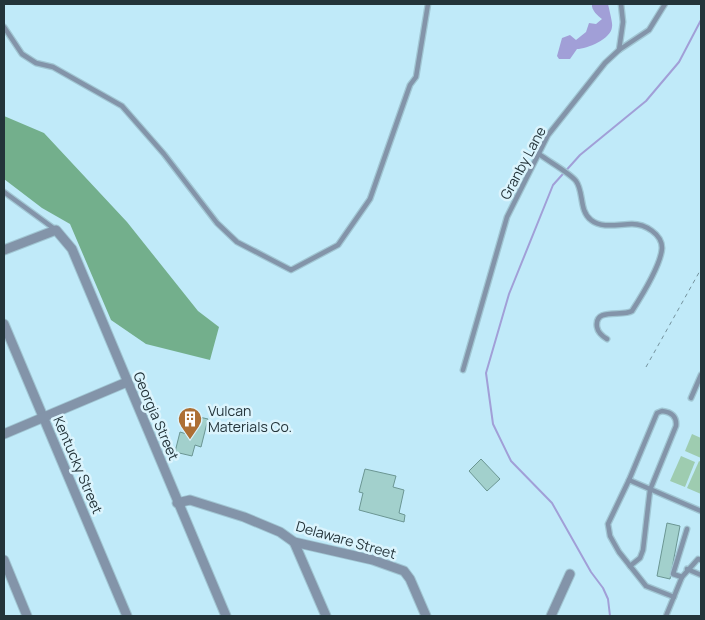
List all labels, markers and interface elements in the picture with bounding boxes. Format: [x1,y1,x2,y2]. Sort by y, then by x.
street label: Granby Lane [495,123,550,203]
street label: Georgia Street [129,369,184,463]
place label: Vulcan Materials Co. [208,401,292,436]
building icon: Vulcan Materials Co. [177,406,203,440]
street label: Kentucky Street [49,413,108,517]
street label: Delaware Street [294,516,399,563]

